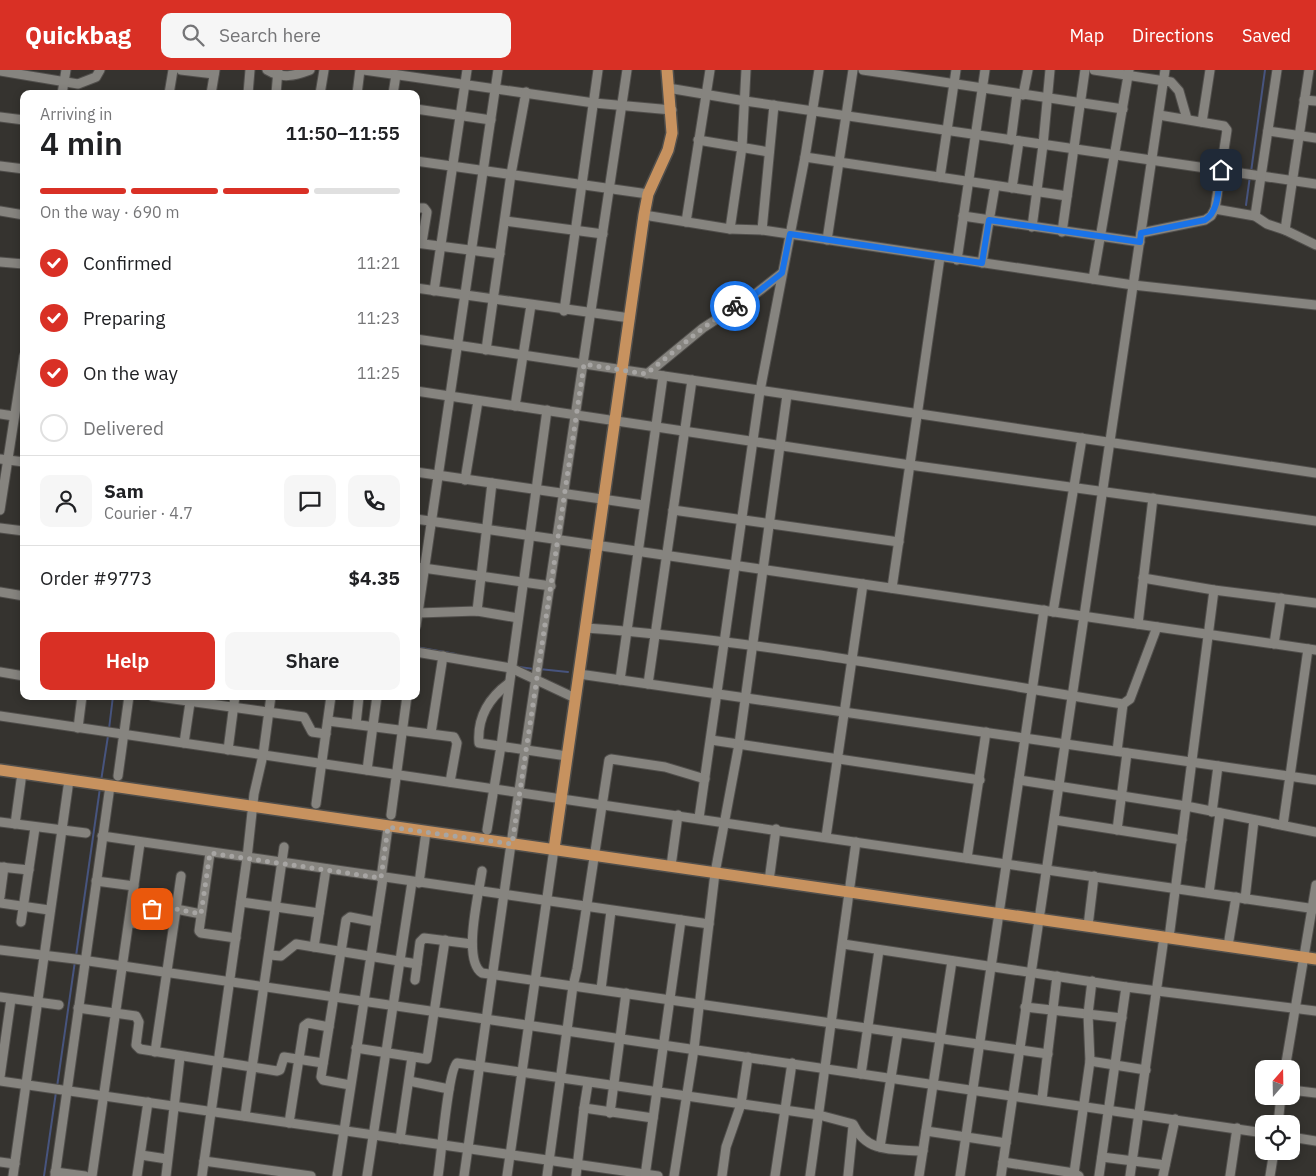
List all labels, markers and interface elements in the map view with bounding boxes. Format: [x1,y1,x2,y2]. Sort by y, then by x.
search box [161,13,511,58]
text: Quickbag [25,19,131,51]
icon: search [179,21,207,49]
text: Search here [219,23,321,47]
text: Map [1069,24,1104,47]
text: Directions [1132,24,1214,47]
text: Saved [1242,24,1291,47]
text: Arriving in [40,104,112,124]
text: 11:50–11:55 [286,121,400,145]
text: 4 min [40,122,123,164]
pin [1200,149,1242,191]
icon: home [1207,156,1235,184]
text: On the way · 690 m [40,202,179,222]
icon: check [40,249,68,277]
text: Confirmed [83,251,172,275]
text: 11:21 [357,253,400,273]
courier [710,281,760,331]
icon: bike [721,292,749,320]
icon: check [40,304,68,332]
text: Preparing [83,306,165,330]
text: 11:23 [357,308,400,328]
icon: check [40,359,68,387]
text: On the way [83,361,178,385]
text: 11:25 [357,363,400,383]
text: Delivered [83,416,164,440]
button: person [40,475,92,527]
button: chat [284,475,336,527]
button: phone [348,475,400,527]
text: Sam [104,479,144,503]
text: Courier · 4.7 [104,503,193,523]
text: Order #9773 [40,566,152,590]
text: $4.35 [348,566,400,590]
button: Help [40,632,215,690]
button: Share [225,632,400,690]
pin [131,888,173,930]
icon: bag [138,895,166,923]
north arrow [1255,1060,1300,1105]
map controls [1255,1060,1300,1160]
button: locate [1255,1115,1300,1160]

